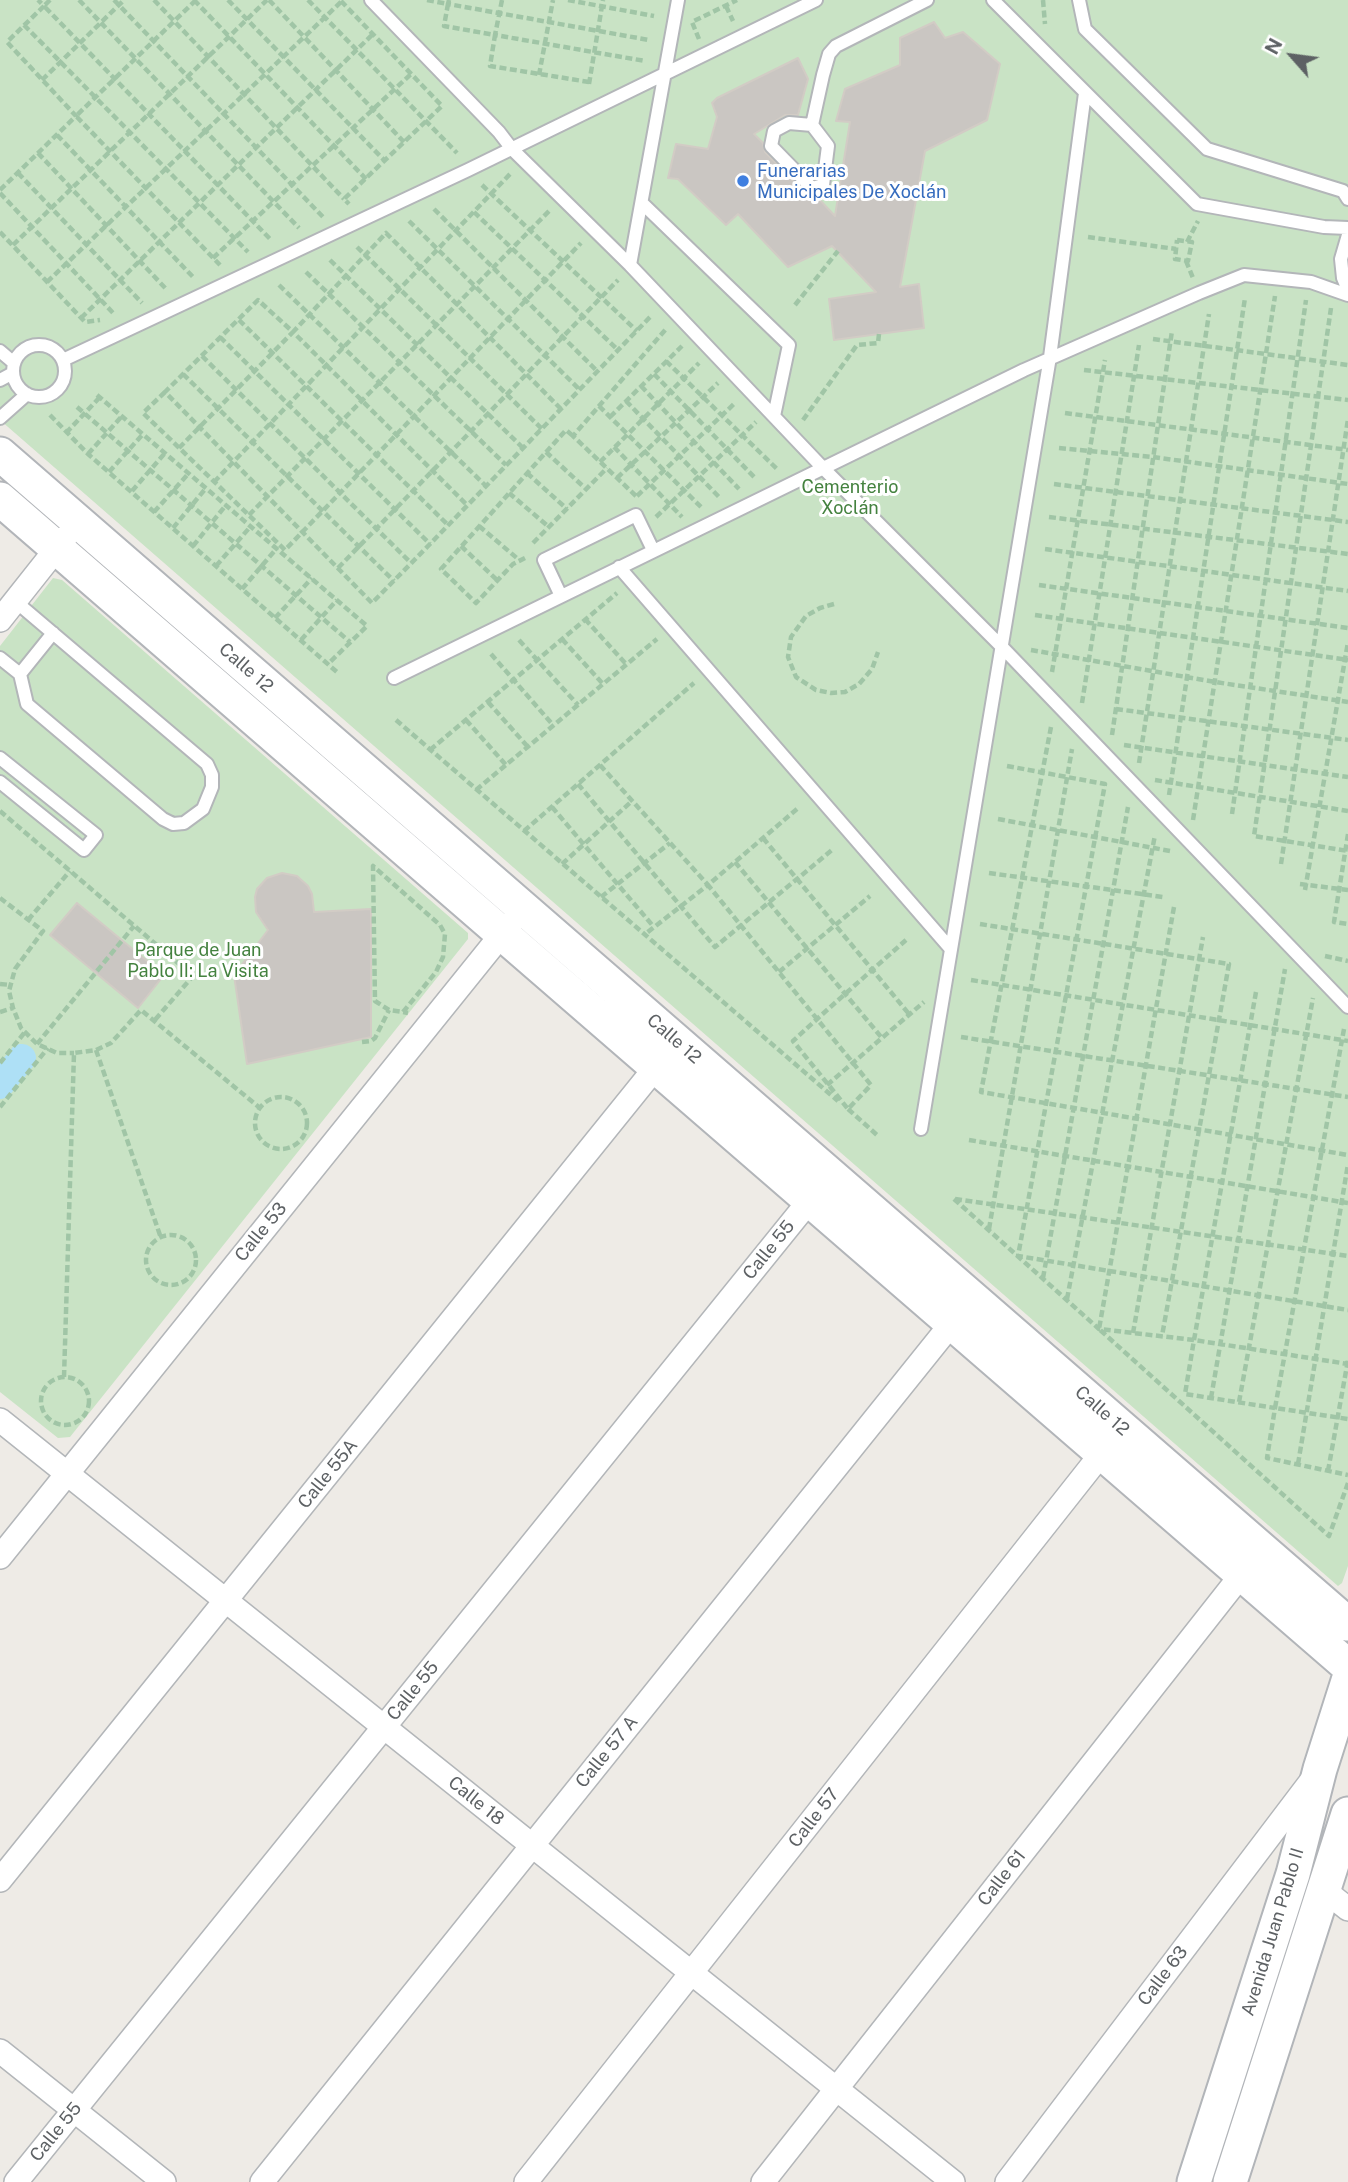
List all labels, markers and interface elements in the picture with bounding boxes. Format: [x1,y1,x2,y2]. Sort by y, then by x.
north arrow [1257,21,1327,91]
text: N [1260,34,1287,58]
place label: Funerarias Municipales De Xoclán [757,160,946,202]
marker: Funerarias Municipales De Xoclán [735,173,751,189]
park label: Cementerio Xoclán [802,476,898,518]
street label: Calle 12 [214,639,278,697]
park label: Parque de Juan Pablo II: La Visita [127,939,269,982]
street label: Calle 12 [642,1010,706,1068]
street label: Calle 53 [231,1198,291,1266]
street label: Calle 55 [739,1216,799,1284]
street label: Calle 12 [1070,1382,1134,1440]
street label: Calle 55A [294,1435,362,1513]
street label: Calle 55 [383,1657,443,1725]
street label: Calle 57 A [571,1712,643,1792]
street label: Calle 18 [444,1772,508,1830]
street label: Calle 57 [784,1784,844,1852]
street label: Avenida Juan Pablo II [1237,1845,1309,2019]
street label: Calle 61 [973,1846,1031,1910]
street label: Calle 63 [1133,1942,1193,2010]
street label: Calle 55 [26,2098,86,2166]

